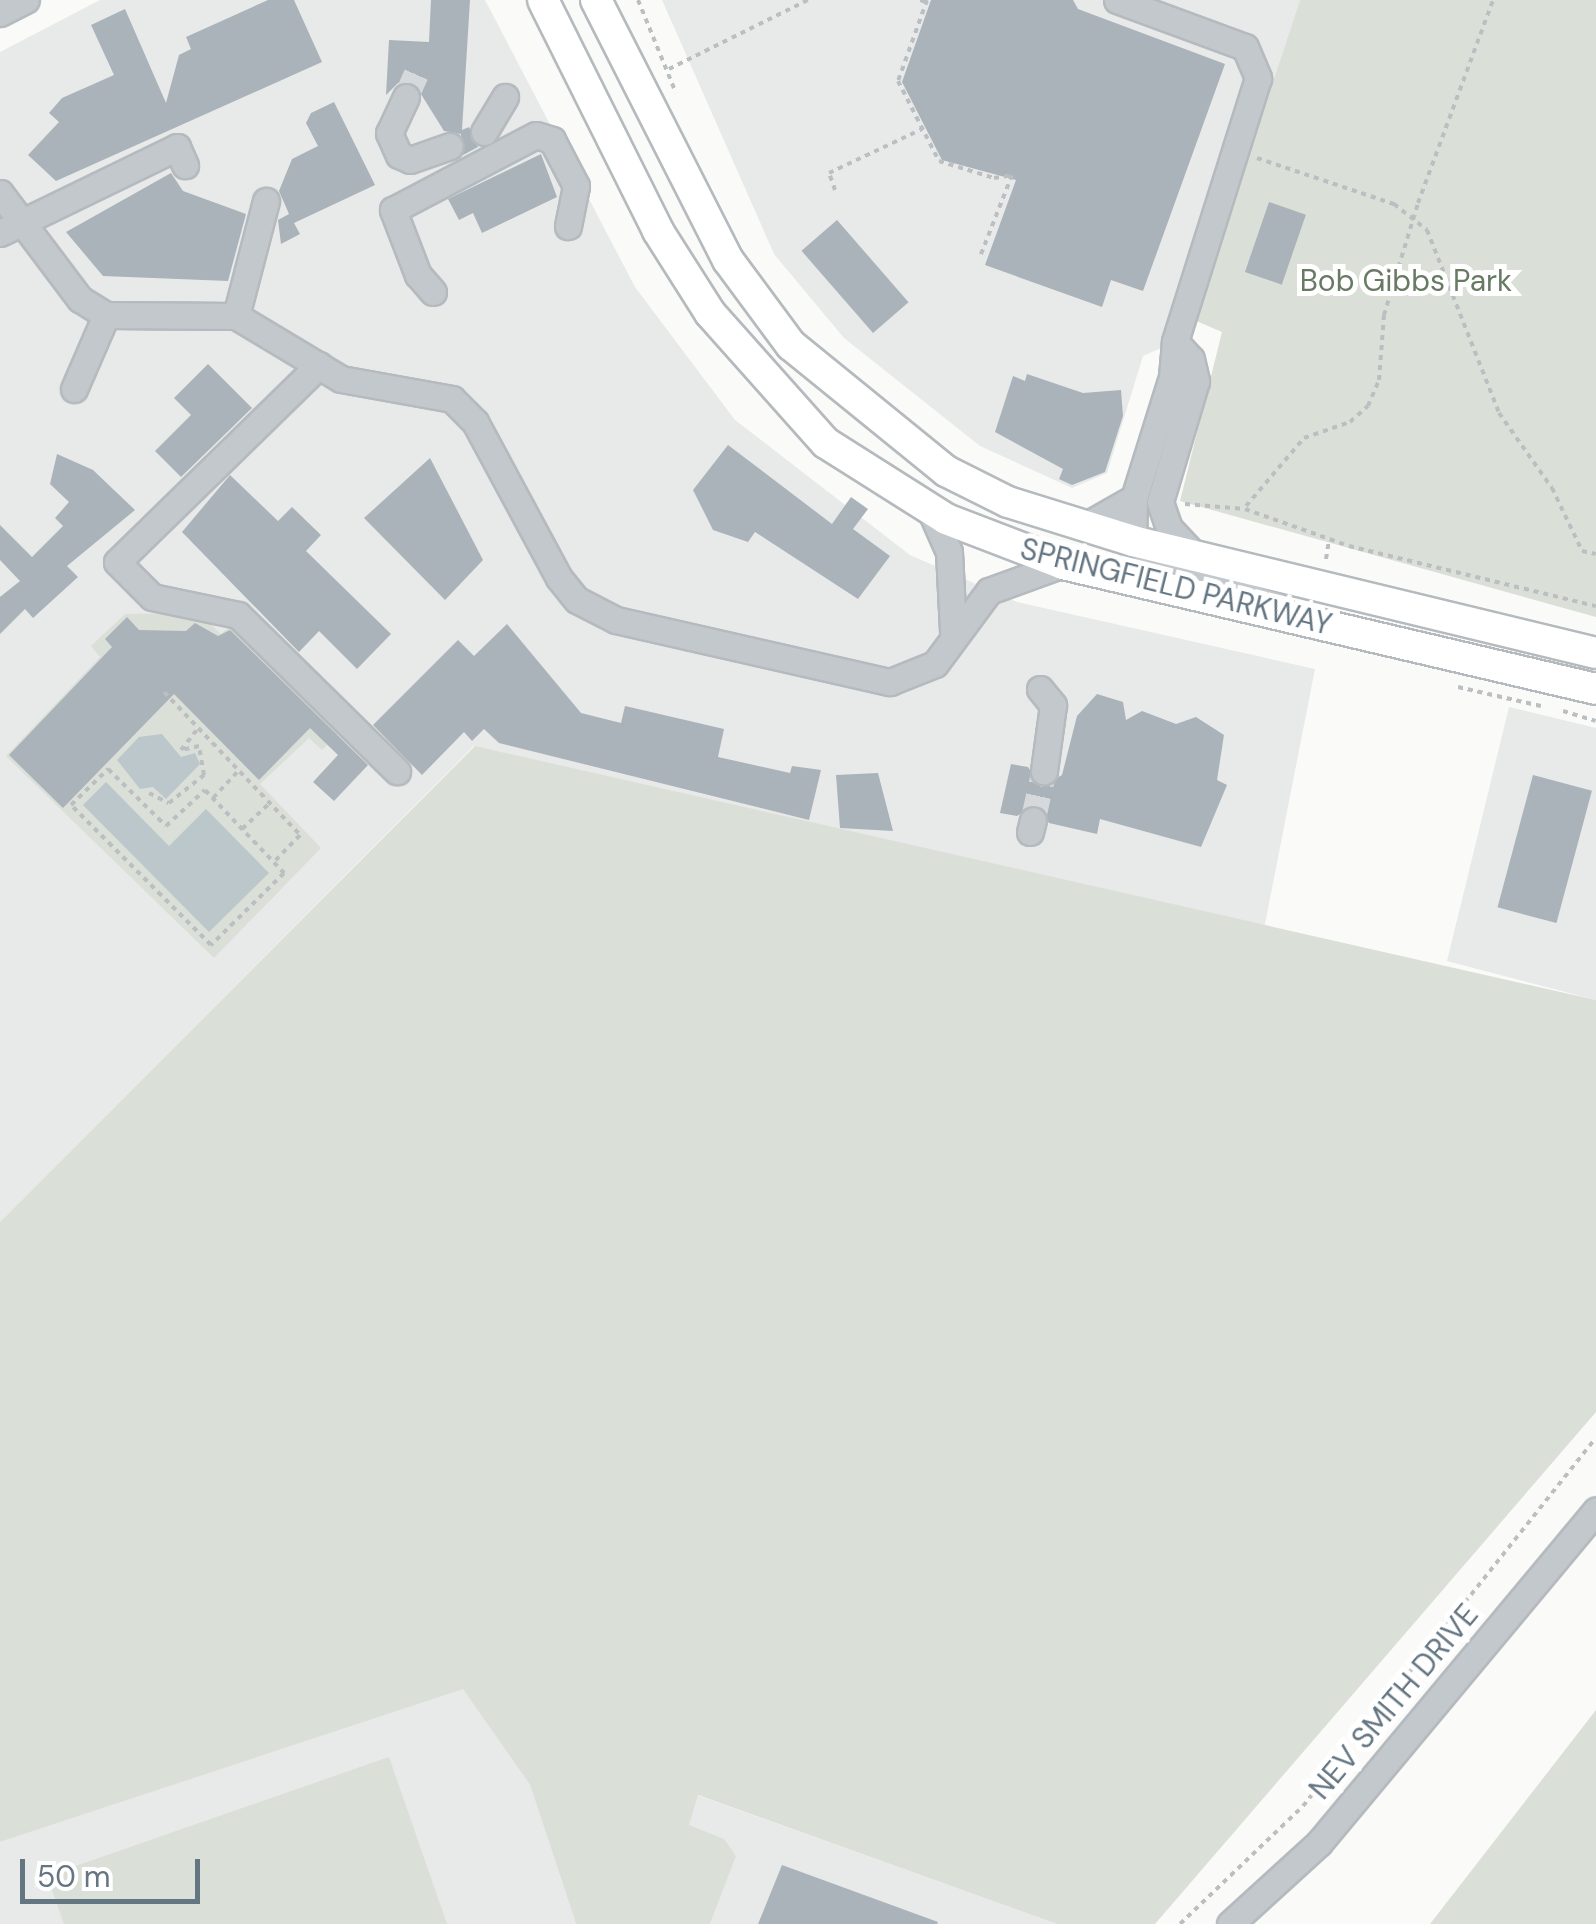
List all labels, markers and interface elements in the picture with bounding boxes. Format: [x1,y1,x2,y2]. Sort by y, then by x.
park label: Bob Gibbs Park [1300,263,1512,299]
street label: SPRINGFIELD PARKWAY [1017,531,1335,643]
street label: NEV SMITH DRIVE [1302,1597,1486,1807]
scale bar [25,1839,205,1901]
text: 50 m [37,1857,111,1896]

